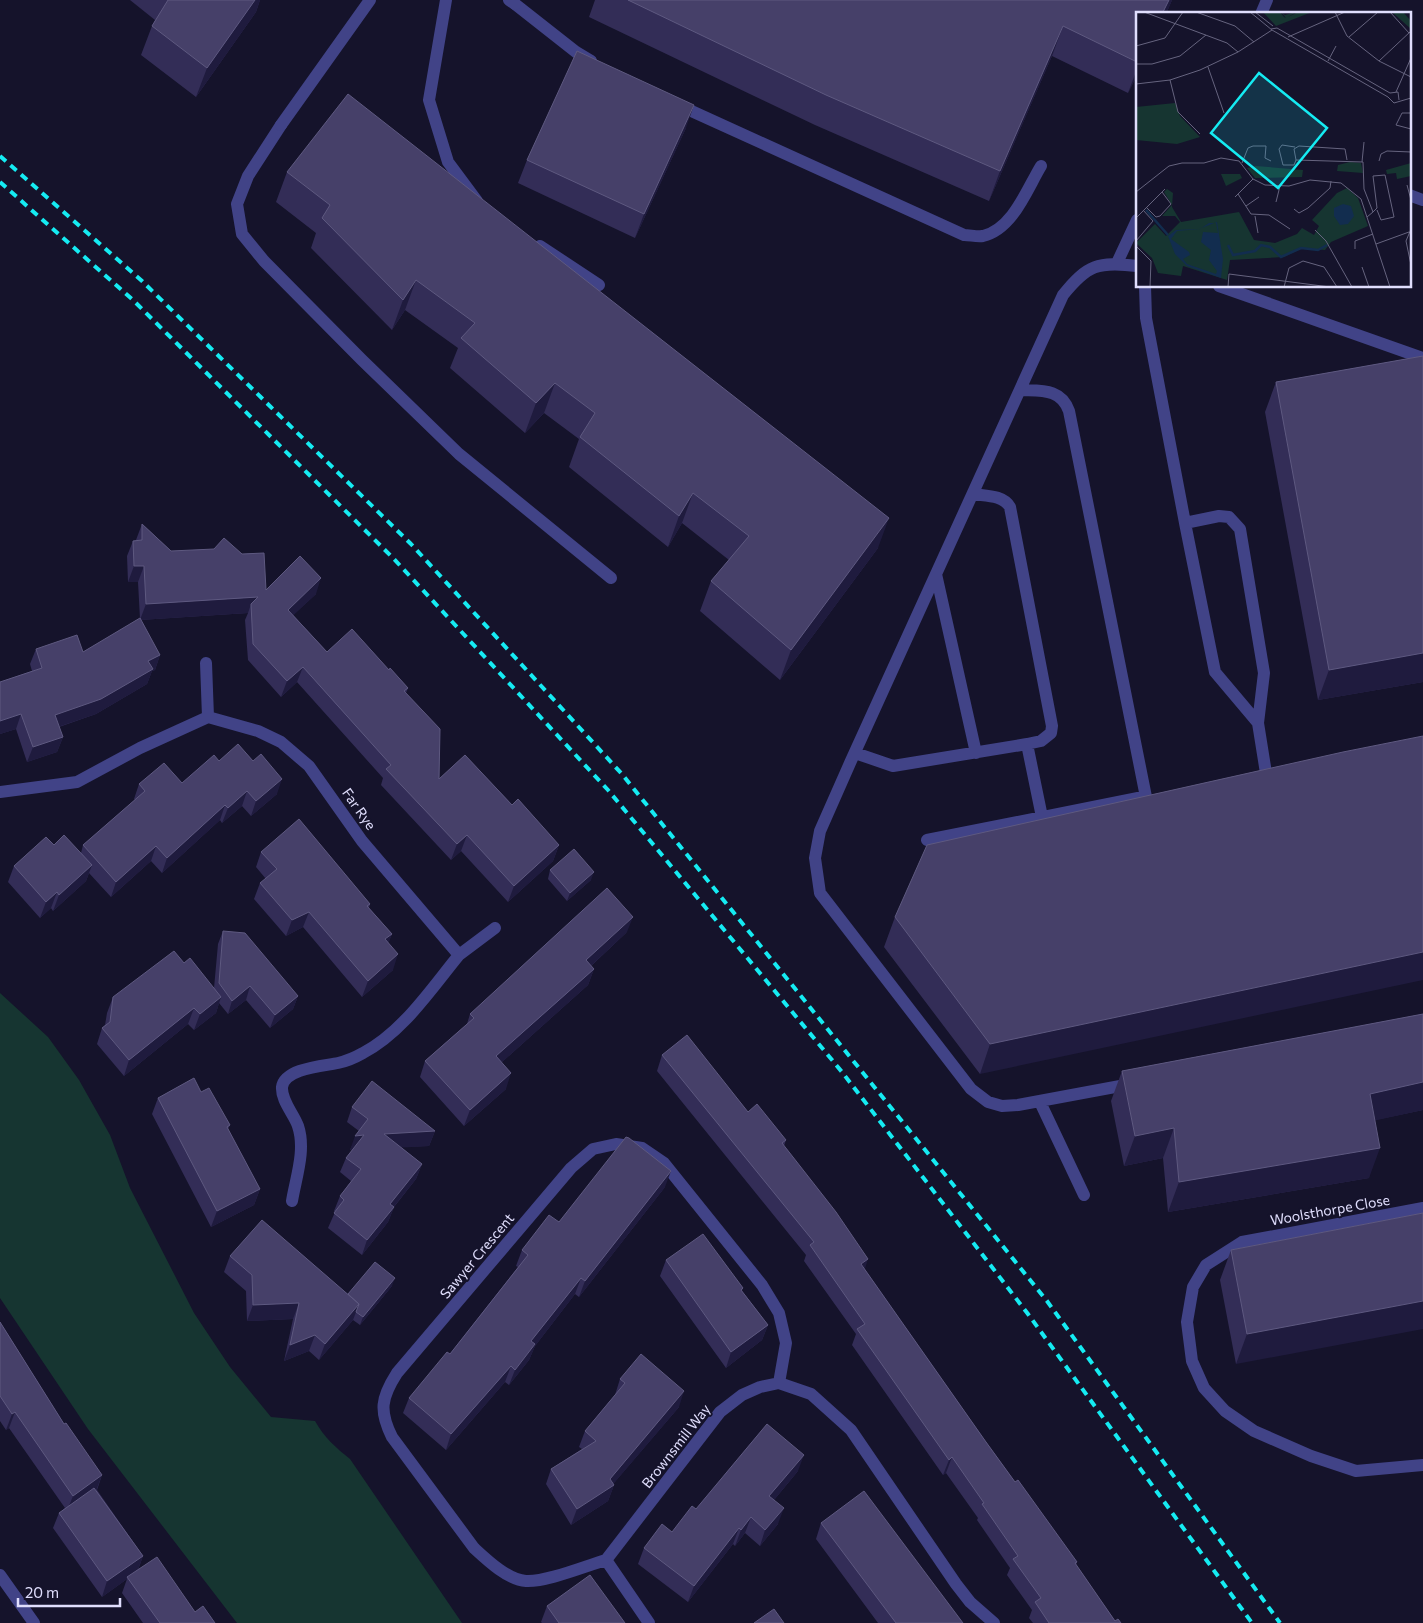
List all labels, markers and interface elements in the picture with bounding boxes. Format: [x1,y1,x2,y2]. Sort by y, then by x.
inset map [1136,12,1410,288]
street label: Far Rye [339,785,380,833]
street label: Woolsthorpe Close [1269,1191,1391,1228]
street label: Sawyer Crescent [436,1209,517,1302]
street label: Brownsmill Way [638,1400,714,1491]
scale bar [18,1576,120,1608]
text: 20 m [25,1583,59,1601]

